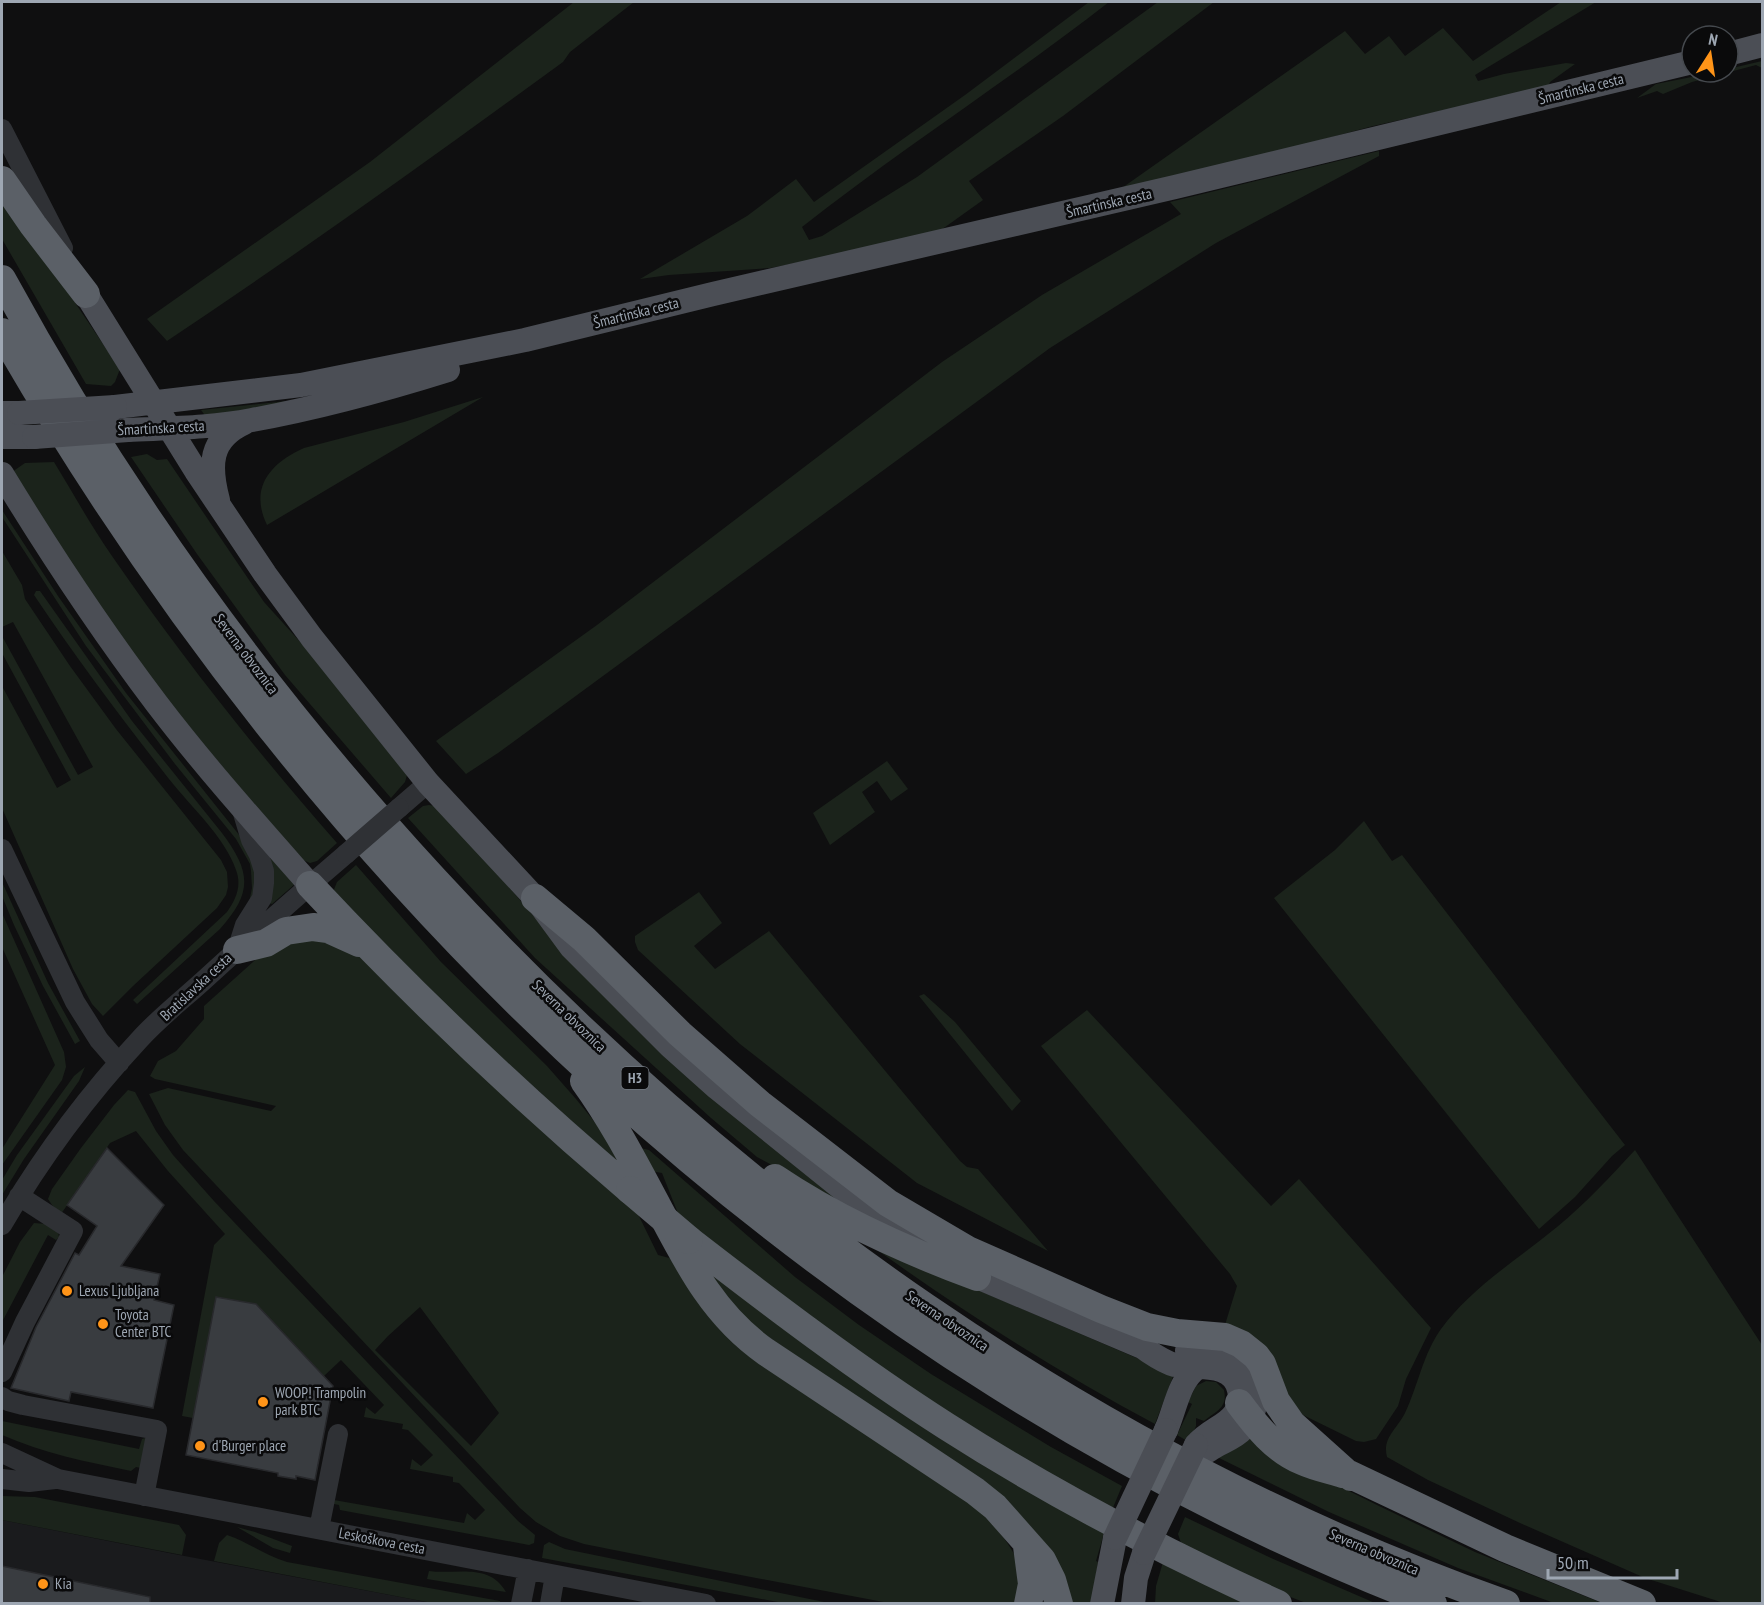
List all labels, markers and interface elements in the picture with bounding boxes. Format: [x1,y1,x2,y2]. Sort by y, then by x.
north arrow [1680,24,1740,84]
text: N [1707,29,1719,50]
street label: Šmartinska cesta [1536,69,1625,108]
street label: Šmartinska cesta [1064,183,1153,222]
street label: Šmartinska cesta [591,293,680,332]
street label: Šmartinska cesta [117,416,205,439]
street label: Severna obvoznica [210,610,283,698]
street label: Bratislavska cesta [156,948,236,1025]
street label: Severna obvoznica [528,976,610,1056]
road number: H3 [622,1067,648,1089]
place label: Lexus Ljubljana [79,1281,159,1300]
marker: Lexus Ljubljana [60,1284,74,1298]
street label: Severna obvoznica [902,1286,992,1355]
place label: Toyota Center BTC [115,1305,172,1341]
marker: Toyota Center BTC [96,1317,110,1331]
place label: WOOP! Trampolin park BTC [275,1383,366,1419]
marker: WOOP! Trampolin park BTC [256,1395,270,1409]
place label: d'Burger place [212,1436,286,1455]
marker: d'Burger place [193,1439,207,1453]
street label: Leskoškova cesta [337,1523,427,1558]
street label: Severna obvoznica [1326,1524,1422,1579]
scale bar [1548,1542,1677,1580]
text: 50 m [1557,1551,1589,1574]
place label: Kia [55,1574,72,1593]
marker: Kia [36,1577,50,1591]

